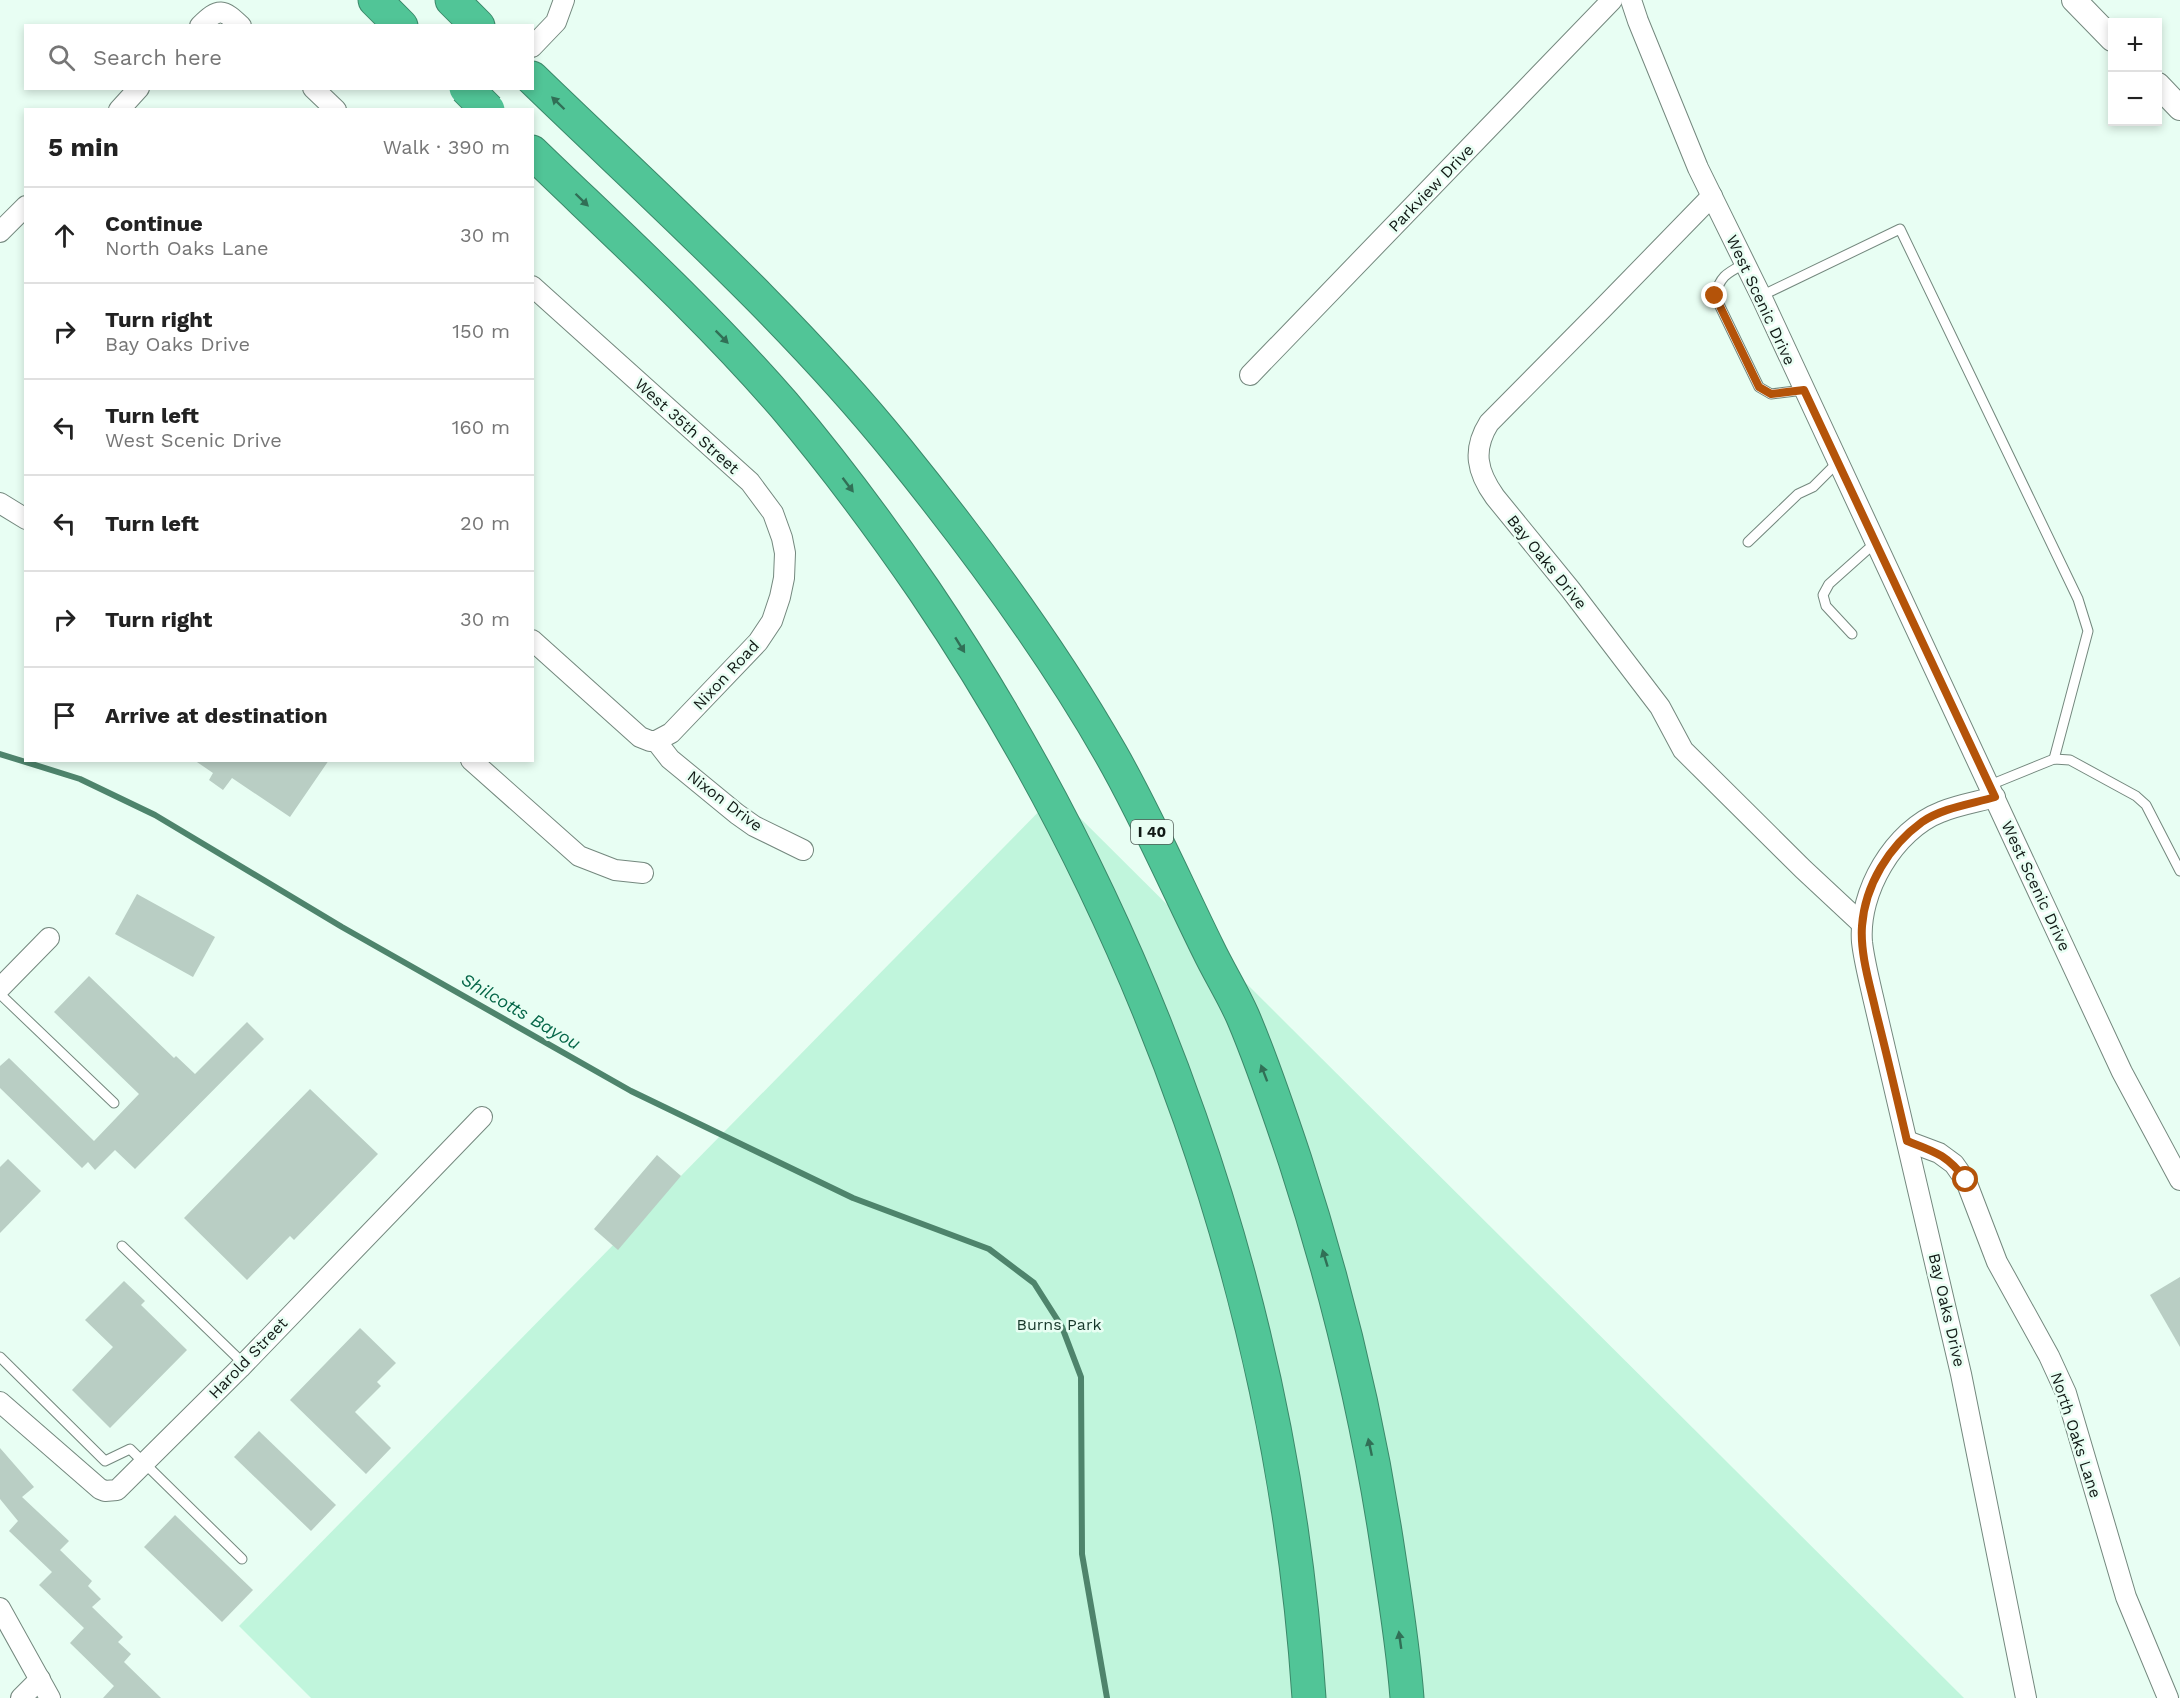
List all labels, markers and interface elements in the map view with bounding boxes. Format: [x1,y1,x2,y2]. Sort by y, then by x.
map controls [2108,18,2162,126]
button: + [2108,18,2162,72]
search box [24,24,534,90]
icon: search [45,41,78,74]
text: Search here [93,45,222,70]
button: − [2108,72,2162,126]
one-way arrow [552,97,566,111]
text: 5 min [48,132,119,162]
text: Walk · 390 m [383,135,510,159]
street label: Parkview Drive [1384,140,1478,236]
one-way arrow [575,193,589,207]
text: Continue [105,211,203,236]
icon: ahead [48,219,81,252]
text: 30 m [460,223,510,247]
street label: West Scenic Drive [1722,232,1800,368]
text: North Oaks Lane [105,236,269,260]
route end [1701,282,1727,308]
text: Turn right [105,307,212,332]
icon: right [48,315,81,348]
text: 150 m [452,319,510,343]
one-way arrow [715,329,729,343]
text: Bay Oaks Drive [105,332,250,356]
street label: West 35th Street [631,374,743,478]
text: Turn left [105,403,199,428]
icon: left [48,411,81,444]
text: 160 m [452,415,510,439]
text: West Scenic Drive [105,428,282,452]
one-way arrow [842,477,855,493]
icon: left [48,507,81,540]
text: Turn left [105,511,199,536]
text: 20 m [460,511,510,535]
street label: Bay Oaks Drive [1503,511,1591,613]
icon: right [48,603,81,636]
text: Turn right [105,607,212,632]
text: 30 m [460,607,510,631]
street label: Nixon Road [689,636,763,714]
one-way arrow [954,637,965,653]
icon: arrive [48,699,81,732]
text: Arrive at destination [105,703,328,728]
street label: Nixon Drive [684,767,766,835]
street label: West Scenic Drive [1997,818,2075,954]
road number: I 40 [1131,820,1173,844]
water label: Shilcotts Bayou [458,968,585,1054]
one-way arrow [1259,1063,1269,1081]
route start [1952,1166,1978,1192]
one-way arrow [1320,1249,1329,1267]
street label: Bay Oaks Drive [1925,1251,1969,1369]
street label: Harold Street [205,1313,292,1402]
park label: Burns Park [1016,1315,1102,1334]
street label: North Oaks Lane [2047,1370,2105,1500]
one-way arrow [1365,1438,1374,1457]
one-way arrow [1396,1630,1405,1649]

